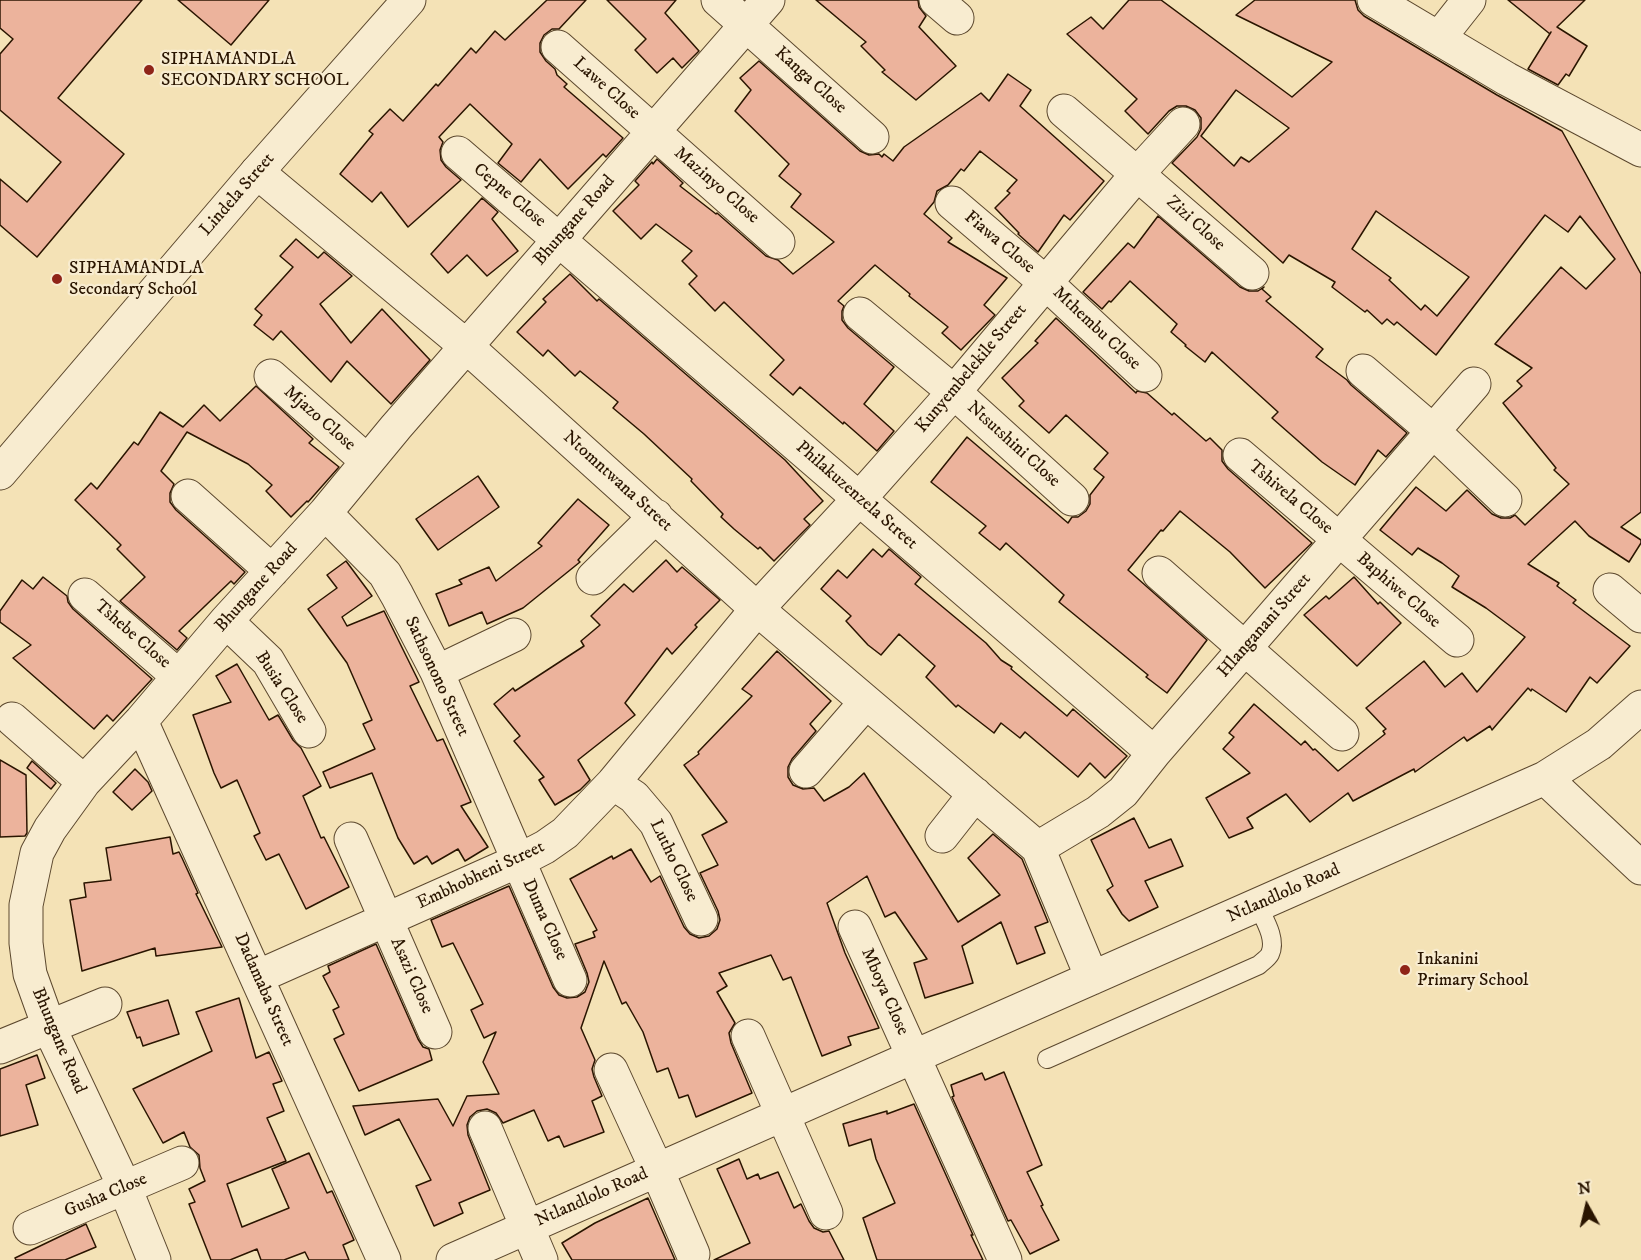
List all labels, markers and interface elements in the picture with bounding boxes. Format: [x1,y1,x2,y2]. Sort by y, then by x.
street label: Kanga Close [770,43,850,119]
place label: SIPHAMANDLA SECONDARY SCHOOL [161,49,349,92]
street label: Lawe Close [568,53,644,125]
marker: SIPHAMANDLA SECONDARY SCHOOL [142,63,156,77]
street label: Mazinyo Close [669,143,763,229]
street label: Lindela Street [196,149,280,241]
street label: Cepne Close [468,159,550,233]
street label: Bhungane Road [530,171,620,271]
street label: Zizi Close [1161,192,1229,256]
street label: Fiawa Close [959,207,1039,279]
place label: SIPHAMANDLA Secondary School [69,258,203,300]
marker: SIPHAMANDLA Secondary School [50,272,64,286]
street label: Mthembu Close [1047,283,1145,375]
street label: Kunyembelekile Street [912,300,1032,438]
street label: Mjazo Close [279,382,359,456]
street label: Ntsutshini Close [962,397,1064,493]
street label: Ntomntwana Street [558,427,676,537]
street label: Philakuzenzela Street [791,437,921,555]
street label: Tshivela Close [1243,456,1337,540]
street label: Bhungane Road [211,539,303,637]
street label: Baphiwe Close [1352,549,1444,633]
street label: Hlanganani Street [1214,569,1316,683]
street label: Tshebe Close [89,596,175,674]
street label: Sathsonono Street [399,614,473,740]
street label: Busia Close [250,648,312,728]
street label: Lutho Close [644,816,702,906]
street label: Embhobheni Street [414,837,548,915]
street label: Ntlandlolo Road [1224,860,1344,928]
street label: Duma Close [517,876,571,964]
street label: Dadamaba Street [228,930,298,1050]
street label: Asazi Close [385,935,437,1017]
street label: Mboya Close [855,945,913,1039]
place label: Inkanini Primary School [1417,949,1528,992]
marker: Inkanini Primary School [1398,963,1412,977]
street label: Bhungane Road [26,985,90,1097]
street label: Ntlandlolo Road [532,1164,652,1232]
street label: Gusha Close [61,1169,151,1223]
north arrow [1557,1176,1617,1236]
text: N [1577,1177,1592,1199]

